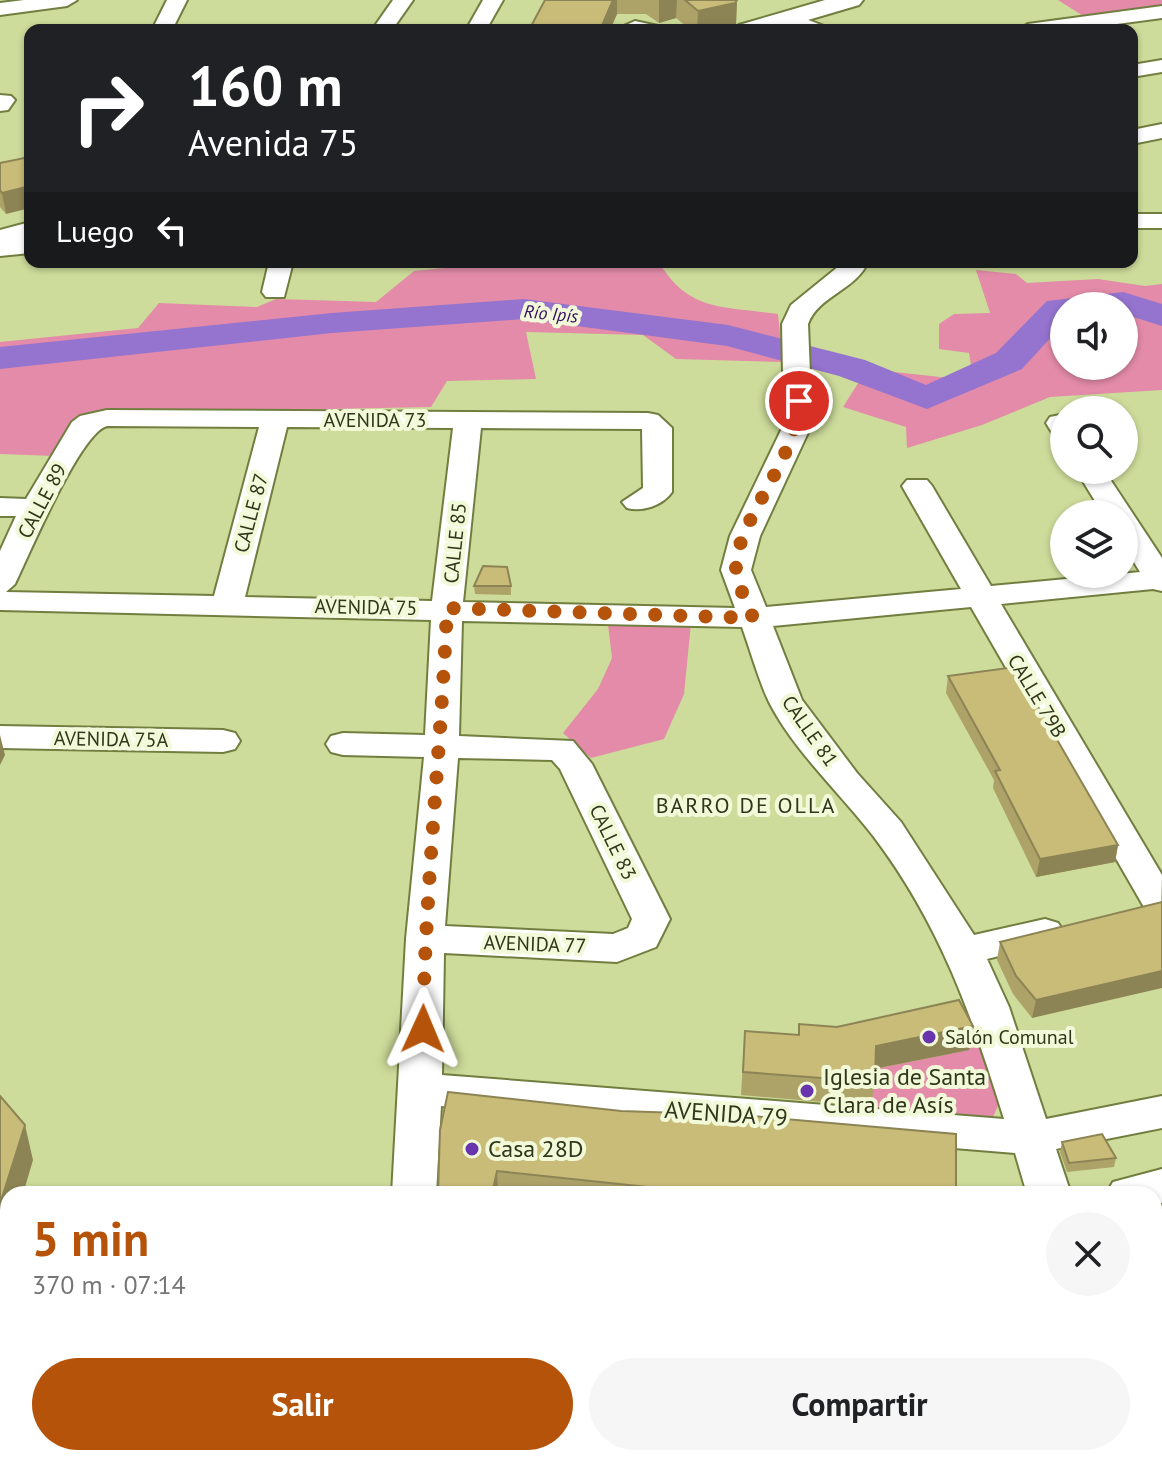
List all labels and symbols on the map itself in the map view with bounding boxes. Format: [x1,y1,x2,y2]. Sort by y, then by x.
water label: Río Ipís [523,299,580,328]
pin [765,367,833,435]
street label: AVENIDA 73 [324,407,426,433]
street label: CALLE 89 [11,459,73,543]
street label: CALLE 87 [228,470,274,556]
street label: CALLE 85 [438,501,472,585]
street label: AVENIDA 75 [314,593,418,621]
street label: CALLE 79B [1002,650,1072,742]
street label: CALLE 81 [776,690,844,772]
street label: AVENIDA 75A [54,725,169,753]
district label: BARRO DE OLLA [656,791,836,819]
street label: CALLE 83 [584,800,642,884]
street label: AVENIDA 77 [483,929,587,959]
position arrow [381,987,465,1071]
place label: Salón Comunal [945,1024,1074,1050]
marker: Salón Comunal [920,1028,938,1046]
place label: Iglesia de Santa Clara de Asís [823,1061,986,1120]
marker: Iglesia de Santa Clara de Asís [798,1082,816,1100]
street label: AVENIDA 79 [663,1094,789,1133]
place label: Casa 28D [488,1133,583,1164]
marker: Casa 28D [463,1140,481,1158]

